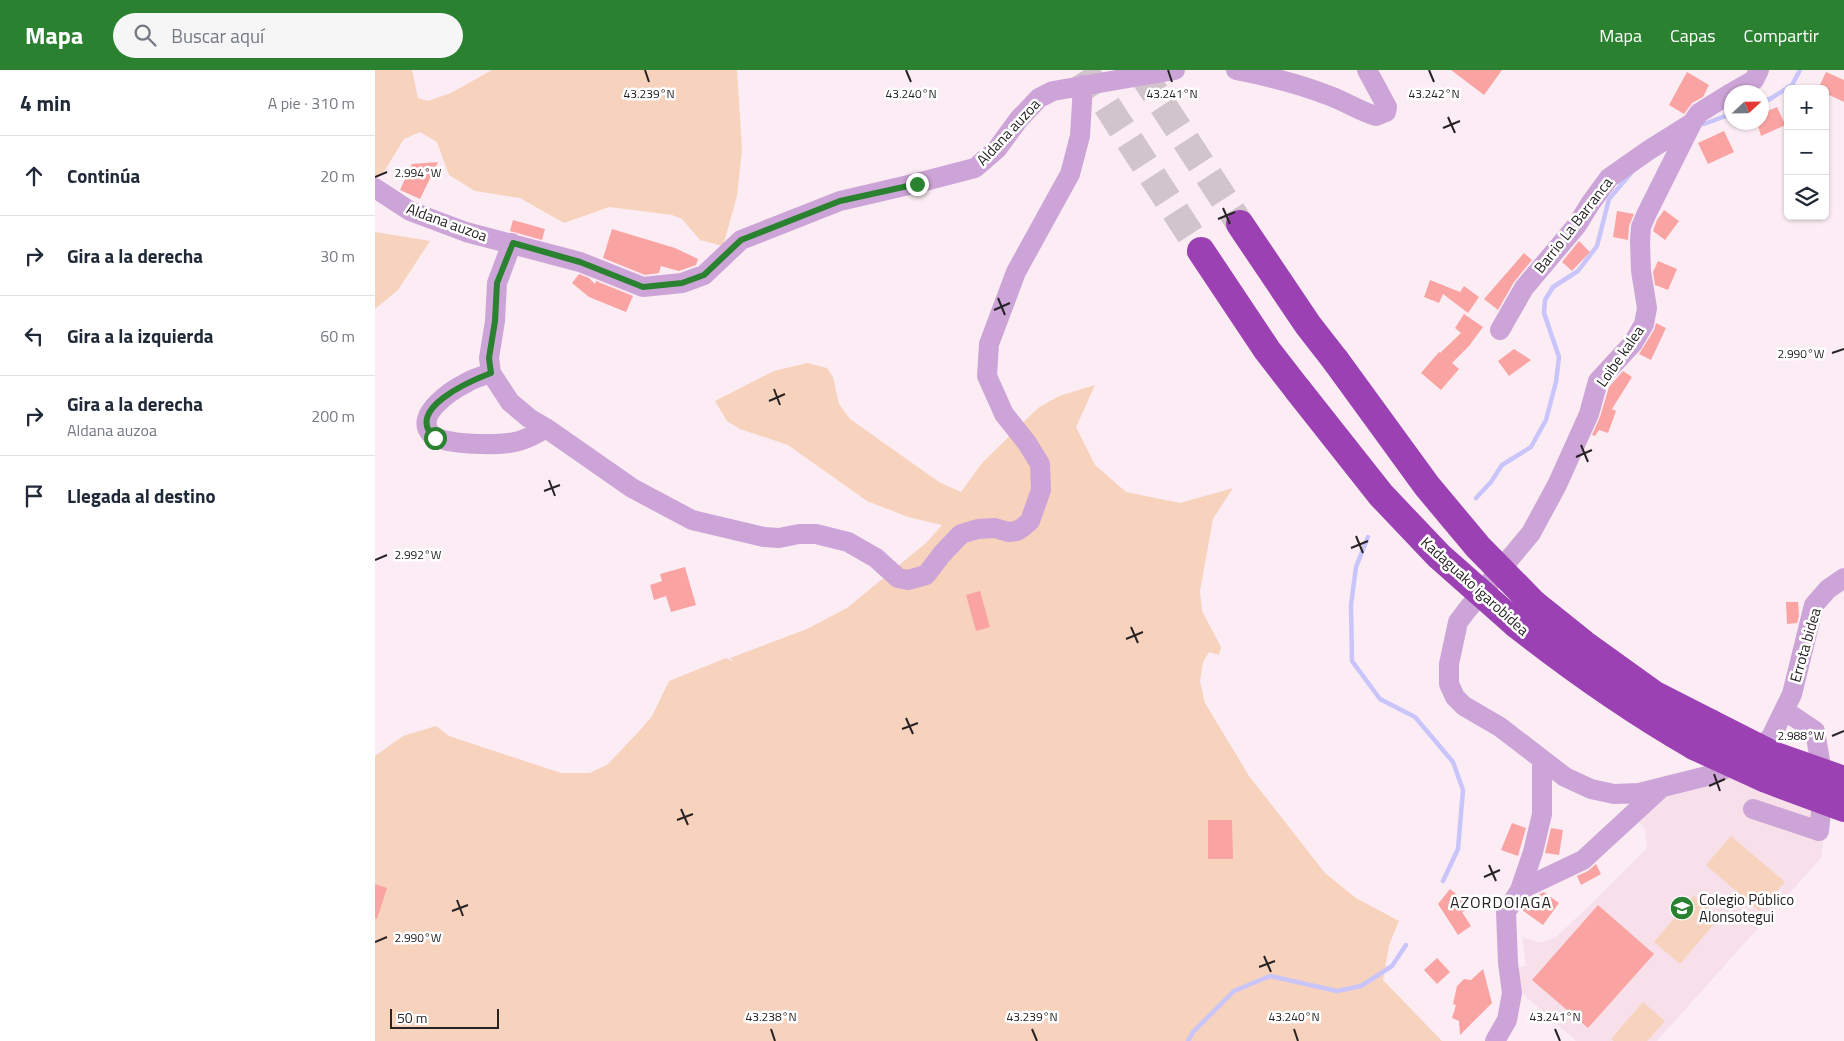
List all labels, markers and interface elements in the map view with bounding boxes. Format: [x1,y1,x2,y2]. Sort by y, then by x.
search box [113,13,463,58]
text: Mapa [25,17,83,53]
icon: search [131,21,159,49]
text: Buscar aquí [171,21,264,50]
text: Mapa [1599,22,1642,49]
text: Capas [1670,22,1716,49]
text: Compartir [1744,22,1819,49]
text: 43.239°N [623,84,675,103]
text: 43.240°N [885,84,937,103]
text: 43.241°N [1146,84,1198,103]
text: 43.242°N [1408,84,1460,103]
north arrow [1724,85,1769,130]
map controls [1784,85,1829,220]
button: + [1784,85,1829,130]
text: 4 min [20,87,71,119]
text: A pie · 310 m [268,91,355,115]
street label: Aldana auzoa [971,93,1046,171]
button: − [1784,130,1829,175]
text: Continúa [67,161,140,190]
icon: ahead [20,162,48,190]
text: 2.994°W [395,163,442,182]
text: 20 m [320,164,355,188]
street label: Barrio La Barranca [1528,172,1618,278]
route end [906,173,929,196]
button: layers [1784,175,1829,220]
street label: Aldana auzoa [403,197,491,247]
text: Gira a la derecha [67,241,203,270]
icon: right [20,242,48,270]
text: 30 m [320,244,355,268]
street label: Loibe kalea [1590,320,1650,391]
text: Gira a la izquierda [67,321,214,350]
icon: left [20,322,48,350]
text: 60 m [320,324,355,348]
text: 2.990°W [1778,344,1825,363]
text: Gira a la derecha [67,389,203,418]
icon: right [20,402,48,430]
text: 200 m [311,404,355,428]
text: Aldana auzoa [67,418,157,442]
route start [424,427,447,450]
text: Llegada al destino [67,481,216,510]
icon: arrive [20,482,48,510]
street label: Kadaguako igarobidea [1416,531,1535,641]
text: 2.992°W [395,545,442,564]
street label: Errota bidea [1783,605,1827,685]
text: 2.988°W [1778,726,1825,745]
place label: Colegio Público Alonsotegui [1699,888,1794,928]
district label: AZORDOIAGA [1450,890,1552,914]
school or university icon: Colegio Público Alonsotegui [1669,895,1695,921]
text: 2.990°W [395,928,442,947]
scale bar [390,1006,499,1029]
text: 50 m [397,1007,427,1028]
text: 43.238°N [745,1007,797,1026]
text: 43.239°N [1006,1007,1058,1026]
text: 43.240°N [1268,1007,1320,1026]
text: 43.241°N [1529,1007,1581,1026]

